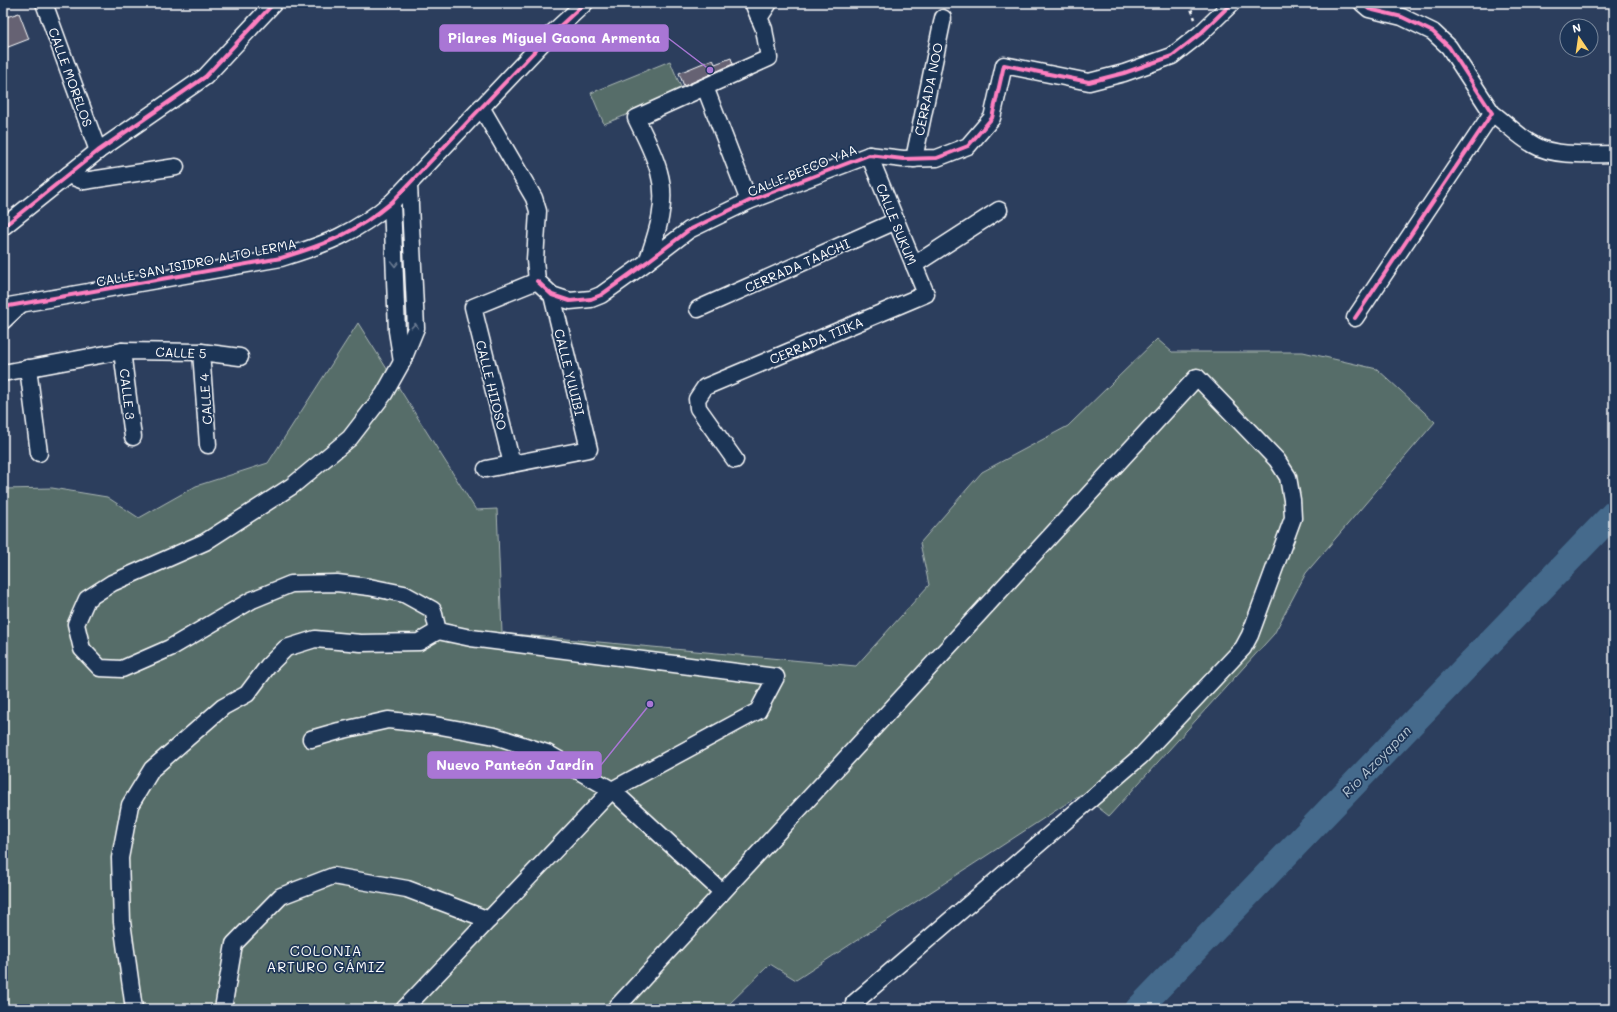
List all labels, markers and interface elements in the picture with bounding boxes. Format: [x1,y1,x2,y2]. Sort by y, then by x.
north arrow [1559,18,1599,58]
text: N [1571,20,1582,36]
street label: CALLE MORELOS [45,25,97,129]
callout: Pilares Miguel Gaona Armenta [440,25,668,51]
text: Pilares Miguel Gaona Armenta [448,28,661,47]
street label: CERRADA NOO [910,41,946,137]
street label: CALLE BEECO YAA [745,140,859,200]
street label: CALLE SUKUM [873,181,921,267]
street label: CALLE SAN ISIDRO ALTO LERMA [94,234,298,290]
street label: CERRADA TAACHI [742,234,852,296]
one-way arrow [391,261,399,267]
street label: CERRADA TIIKA [767,313,865,367]
one-way arrow [410,322,419,329]
street label: CALLE YUUIBI [551,327,589,417]
street label: CALLE HIIOSO [473,338,511,432]
street label: CALLE 5 [155,343,207,361]
street label: CALLE 3 [116,368,140,421]
street label: CALLE 4 [195,373,215,425]
water label: Rio Azoyapan [1337,721,1415,801]
callout: Nuevo Panteón Jardín [428,752,601,778]
text: Nuevo Panteón Jardín [436,755,594,774]
district label: COLONIA ARTURO GÁMIZ [266,941,386,976]

